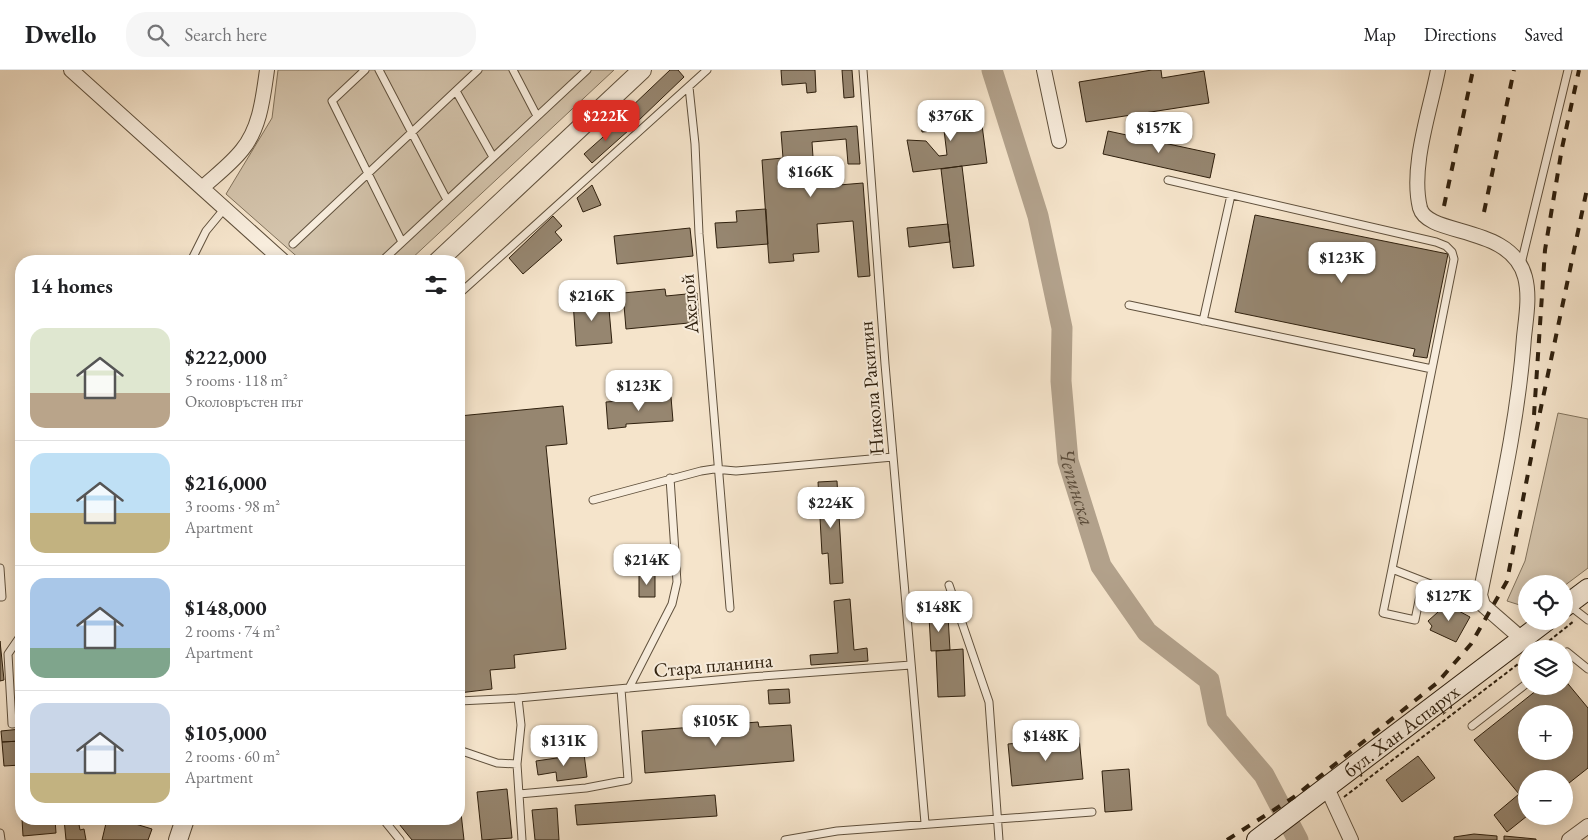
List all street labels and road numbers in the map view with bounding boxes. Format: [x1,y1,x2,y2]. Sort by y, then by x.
street label: Ахелой [673,273,705,336]
street label: Никола Ракитин [852,320,890,456]
street label: Стара планина [652,647,774,683]
street label: бул. Хан Аспарух [1338,678,1465,783]

